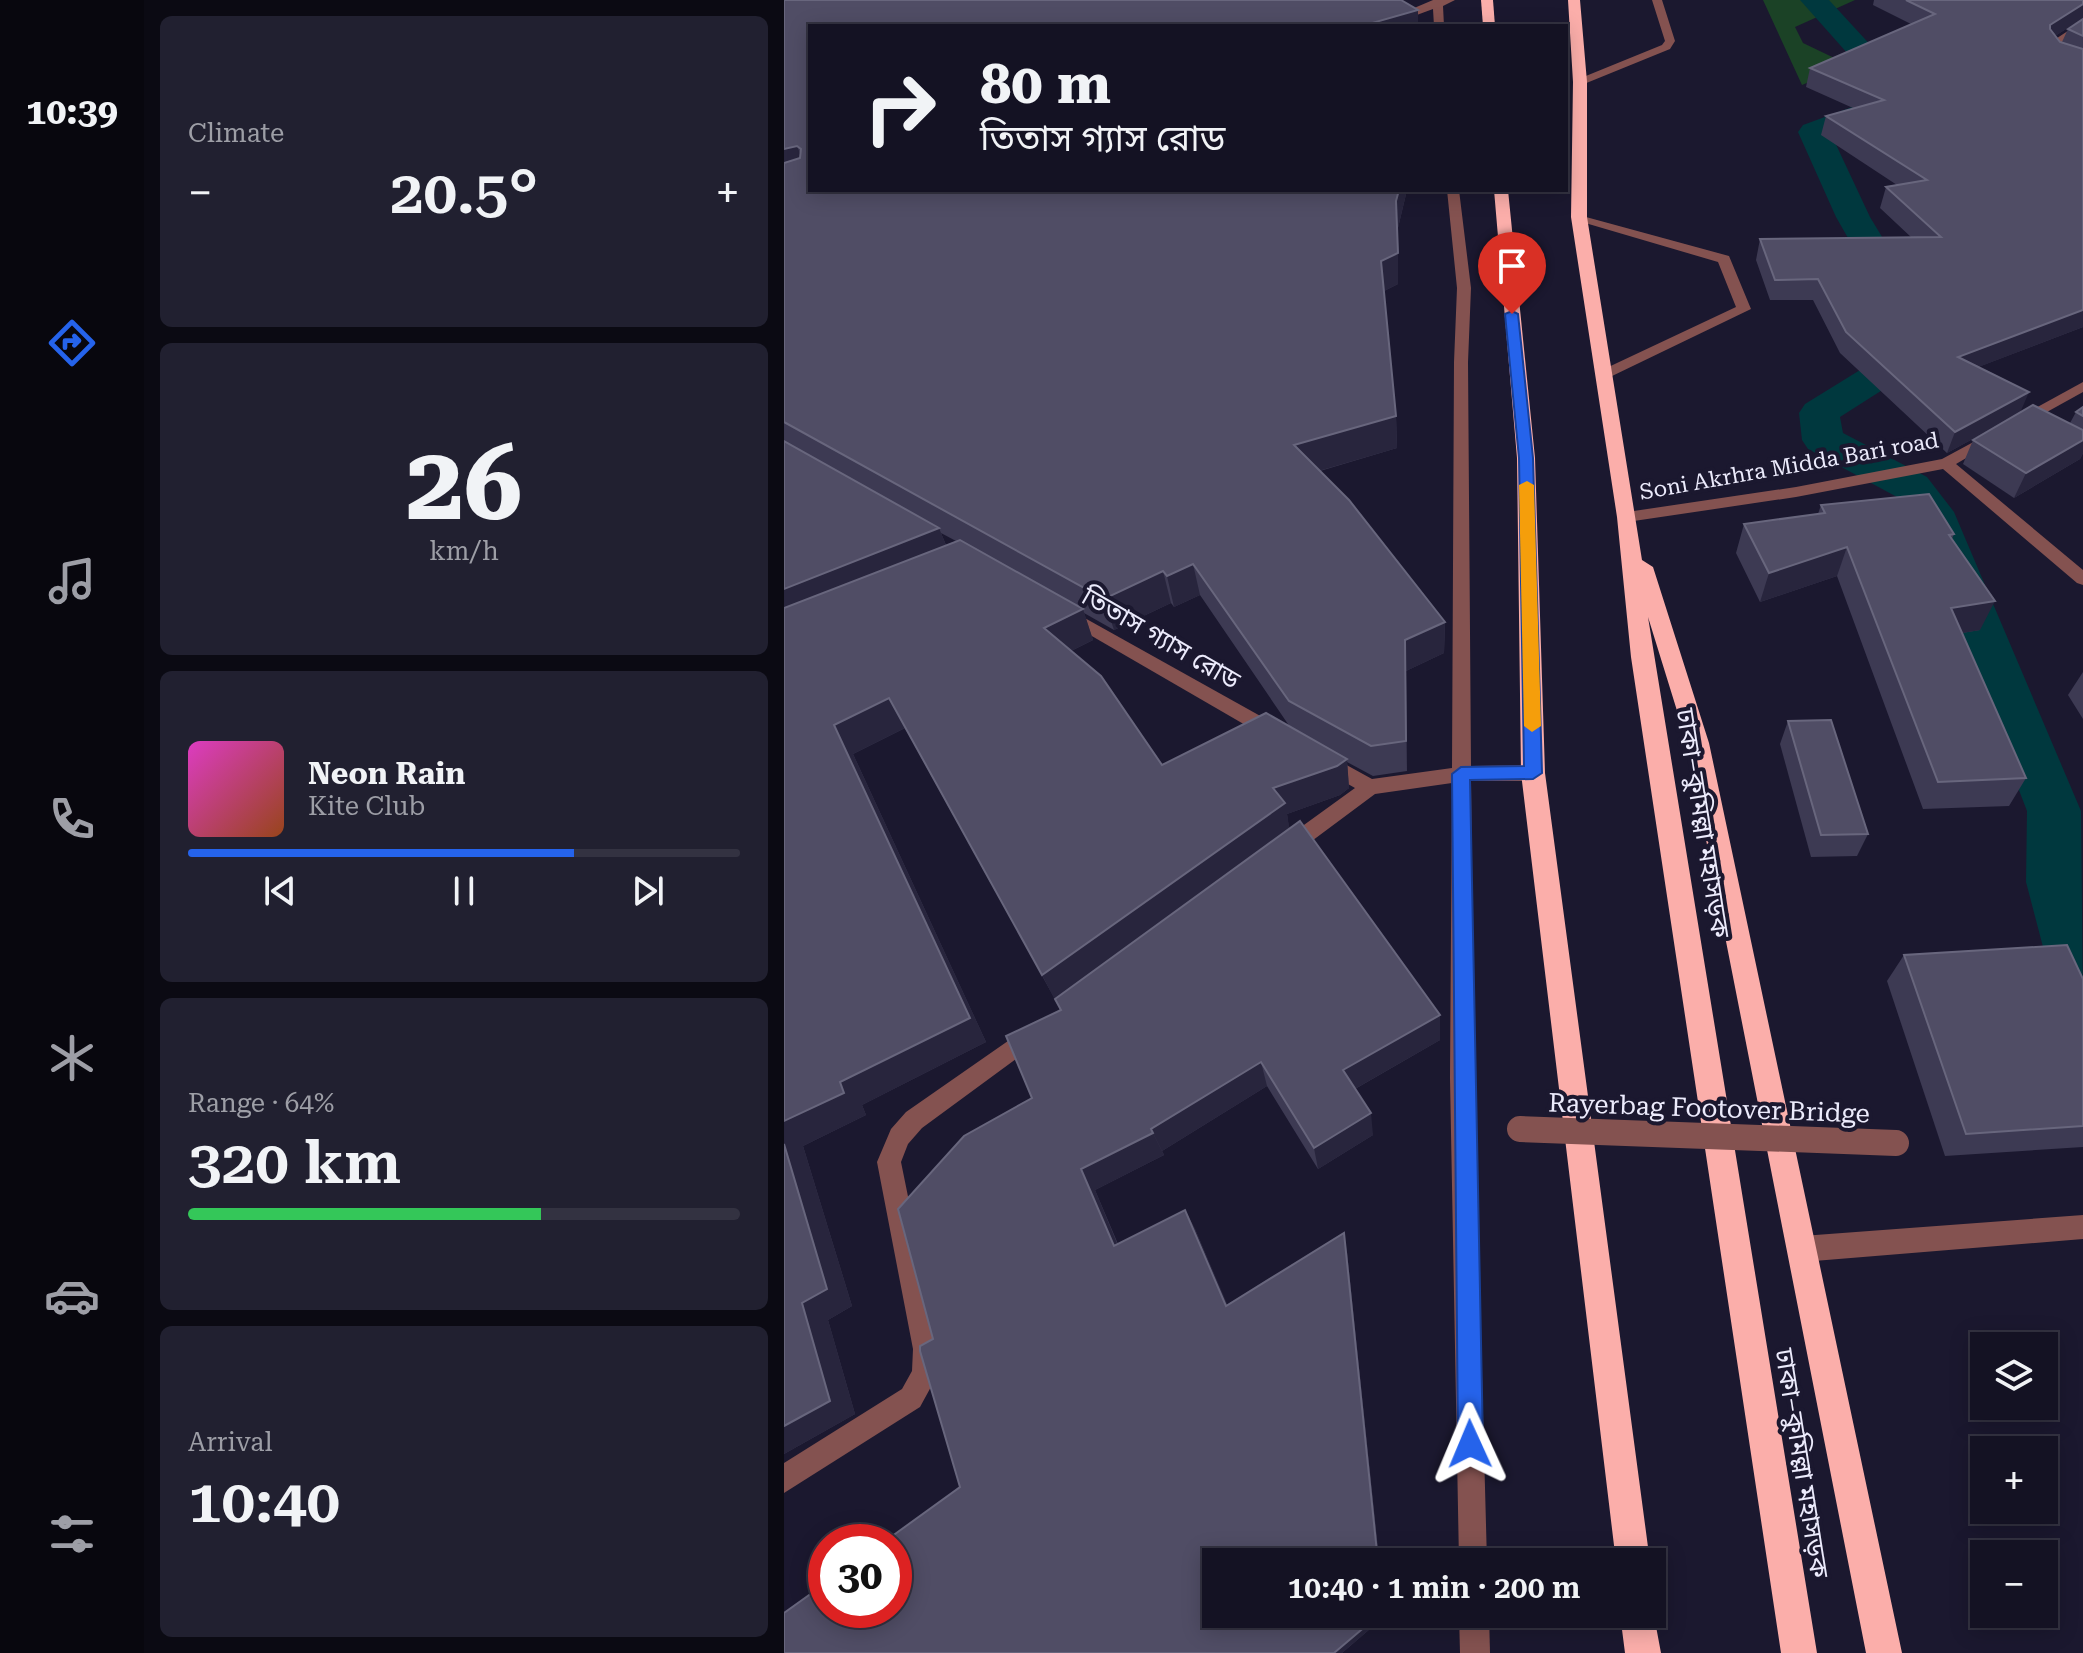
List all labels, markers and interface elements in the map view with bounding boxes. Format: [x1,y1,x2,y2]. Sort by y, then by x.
text: 80 m [980,51,1111,117]
icon: right [848,56,952,160]
text: 10:39 [26,91,118,133]
text: Climate [188,118,284,148]
text: তিতাস গ্যাস রোড [980,118,1225,160]
text: 20.5° [390,157,538,228]
text: − [188,167,213,219]
text: + [715,167,740,219]
pin [1478,232,1546,314]
icon: arrive [1490,244,1534,288]
icon: directions [44,315,100,371]
text: 26 [406,423,522,544]
street label: Soni Akrhra Midda Bari road [1637,427,1941,505]
text: km/h [429,536,499,566]
icon: music [44,553,100,609]
street label: তিতাস গ্যাস রোড [1076,580,1246,696]
street label: ঢাকা–কুমিল্লা মহাসড়ক [1670,705,1736,941]
text: Neon Rain [308,756,465,791]
icon: phone [44,791,100,847]
text: Kite Club [308,791,425,821]
icon: previous [258,869,302,913]
icon: pause [442,869,486,913]
icon: next [626,869,670,913]
icon: climate [44,1030,100,1086]
street label: Rayerbag Footover Bridge [1548,1087,1870,1129]
text: Range · 64% [188,1088,334,1118]
text: 320 km [188,1127,401,1198]
icon: car [44,1268,100,1324]
map controls [1970,1332,2058,1628]
button: layers [1970,1332,2058,1420]
street label: ঢাকা–কুমিল্লা মহাসড়ক [1769,1345,1835,1581]
position arrow [1428,1402,1512,1486]
text: Arrival [188,1427,273,1457]
button: + [1970,1436,2058,1524]
text: 10:40 [188,1466,340,1537]
icon: filters [44,1506,100,1562]
speed limit sign: 30 [808,1524,912,1628]
button: − [1970,1540,2058,1628]
text: 10:40 · 1 min · 200 m [1288,1570,1580,1605]

